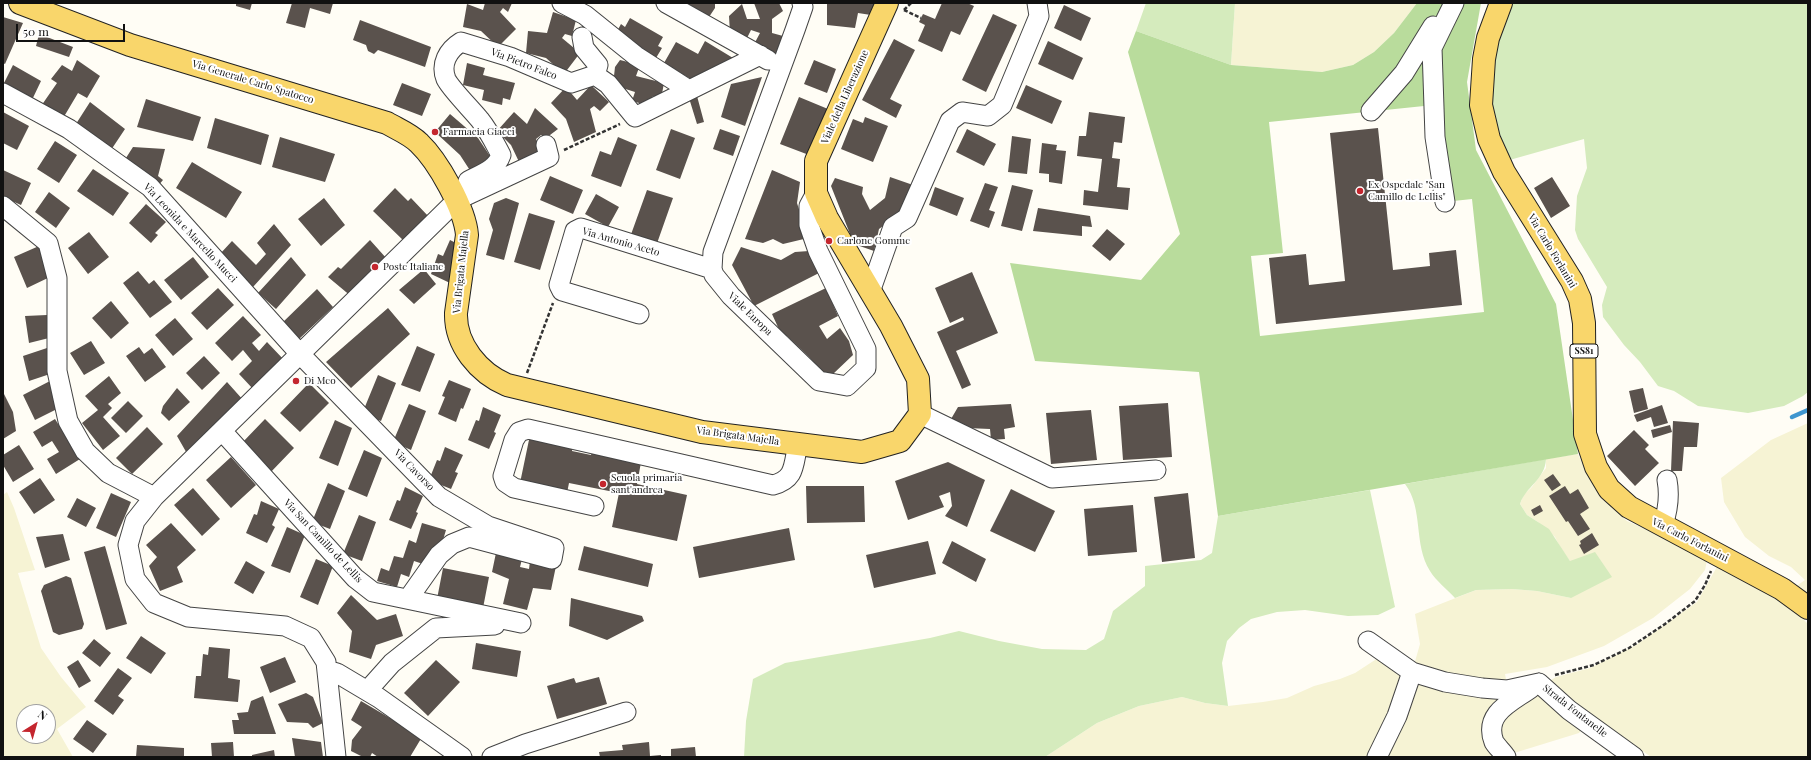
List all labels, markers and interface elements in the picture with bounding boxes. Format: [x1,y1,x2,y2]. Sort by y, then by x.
scale bar [18,16,127,42]
text: 50 m [23,23,49,39]
street label: Via Pietro Falco [489,46,559,82]
street label: Viale della Liberazione [819,48,871,146]
street label: Via Generale Carlo Spatocco [191,58,315,106]
place label: Farmacia Giacci [443,126,515,138]
marker: Farmacia Giacci [430,127,440,137]
place label: Ex Ospedale "San Camillo de Lellis" [1368,179,1446,202]
street label: Via Leonida e Marcello Mucci [141,181,239,285]
marker: Ex Ospedale "San Camillo de Lellis" [1355,186,1365,196]
street label: Via Carlo Forlanini [1525,212,1579,290]
street label: Via Antonio Aceto [581,225,661,259]
street label: Via Brigata Majella [451,230,471,314]
place label: Carlone Gomme [837,235,910,247]
marker: Carlone Gomme [824,236,834,246]
place label: Poste Italiane [383,261,443,273]
marker: Poste Italiane [370,262,380,272]
street label: Viale Europa [725,290,775,338]
road number: SS81 [1570,344,1598,358]
place label: Di Meo [304,375,336,387]
marker: Di Meo [291,376,301,386]
street label: Via Brigata Majella [696,424,780,448]
street label: Via Cavorso [391,447,437,493]
place label: Scuola primaria sant'andrea [611,472,682,496]
marker: Scuola primaria sant'andrea [598,479,608,489]
street label: Via San Camillo de Lellis [281,497,365,585]
street label: Via Carlo Forlanini [1650,516,1730,564]
street label: Strada Fontanelle [1540,682,1610,740]
north arrow [16,704,56,744]
text: N [35,706,51,723]

